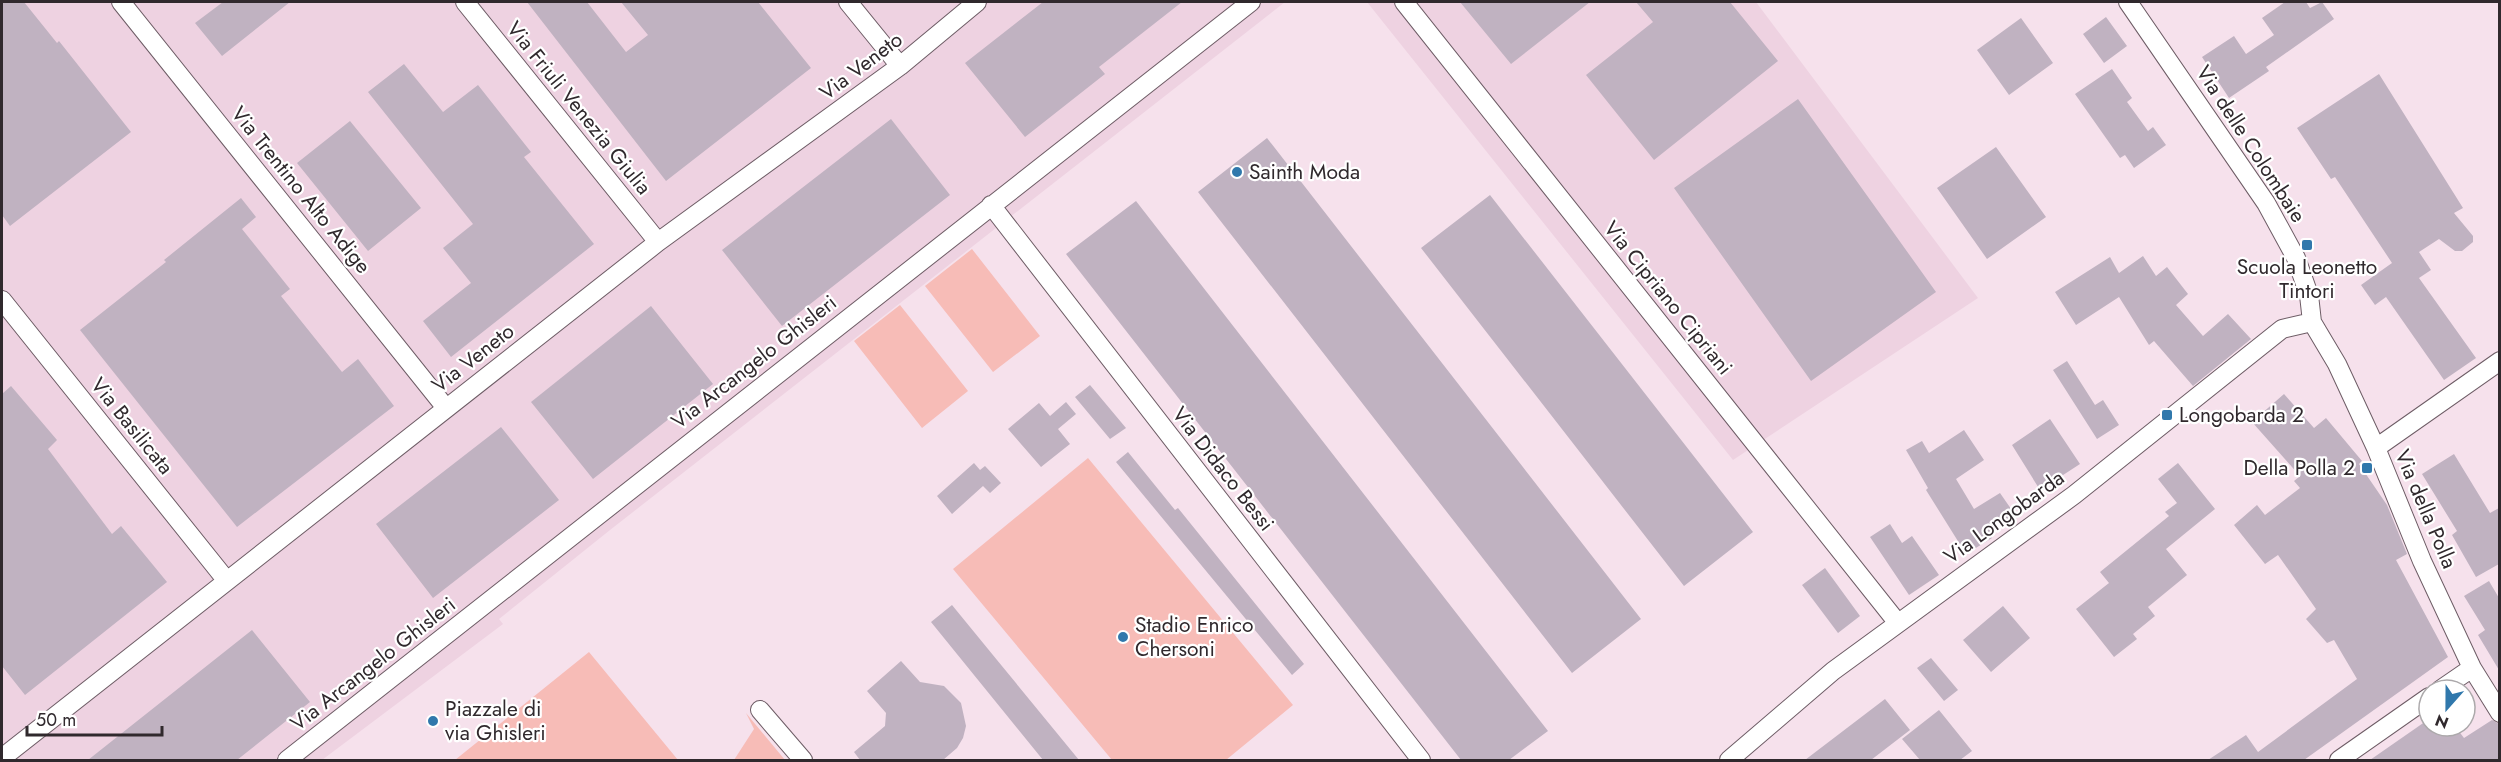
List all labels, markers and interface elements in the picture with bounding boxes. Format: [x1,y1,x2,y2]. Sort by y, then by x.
street label: Via Friuli Venezia Giulia [500,15,658,201]
street label: Via Veneto [813,25,909,107]
street label: Via delle Colombaie [2189,59,2313,229]
street label: Via Trentino Alto Adige [224,100,378,280]
place label: Sainth Moda [1249,157,1360,187]
marker: Sainth Moda [1230,165,1244,179]
street label: Via Cipriano Cipriani [1597,215,1739,381]
marker: Scuola Leonetto Tintori [2300,238,2314,252]
place label: Scuola Leonetto Tintori [2237,252,2377,306]
street label: Via Arcangelo Ghisleri [665,288,843,436]
street label: Via Veneto [426,316,520,400]
street label: Via Basilicata [84,371,180,481]
place label: Longobarda 2 [2179,400,2304,430]
street label: Via Didaco Bessi [1165,401,1281,537]
marker: Longobarda 2 [2160,408,2174,422]
street label: Via della Polla [2387,445,2465,573]
place label: Della Polla 2 [2243,453,2355,483]
marker: Della Polla 2 [2360,461,2374,475]
street label: Via Longobarda [1938,463,2070,571]
street label: Via Arcangelo Ghisleri [284,590,462,738]
place label: Stadio Enrico Chersoni [1135,610,1254,664]
marker: Stadio Enrico Chersoni [1116,630,1130,644]
north arrow [2417,678,2477,738]
place label: Piazzale di via Ghisleri [445,694,546,748]
scale bar [27,699,162,737]
text: 50 m [36,707,76,733]
text: N [2432,709,2452,735]
marker: Piazzale di via Ghisleri [426,714,440,728]

